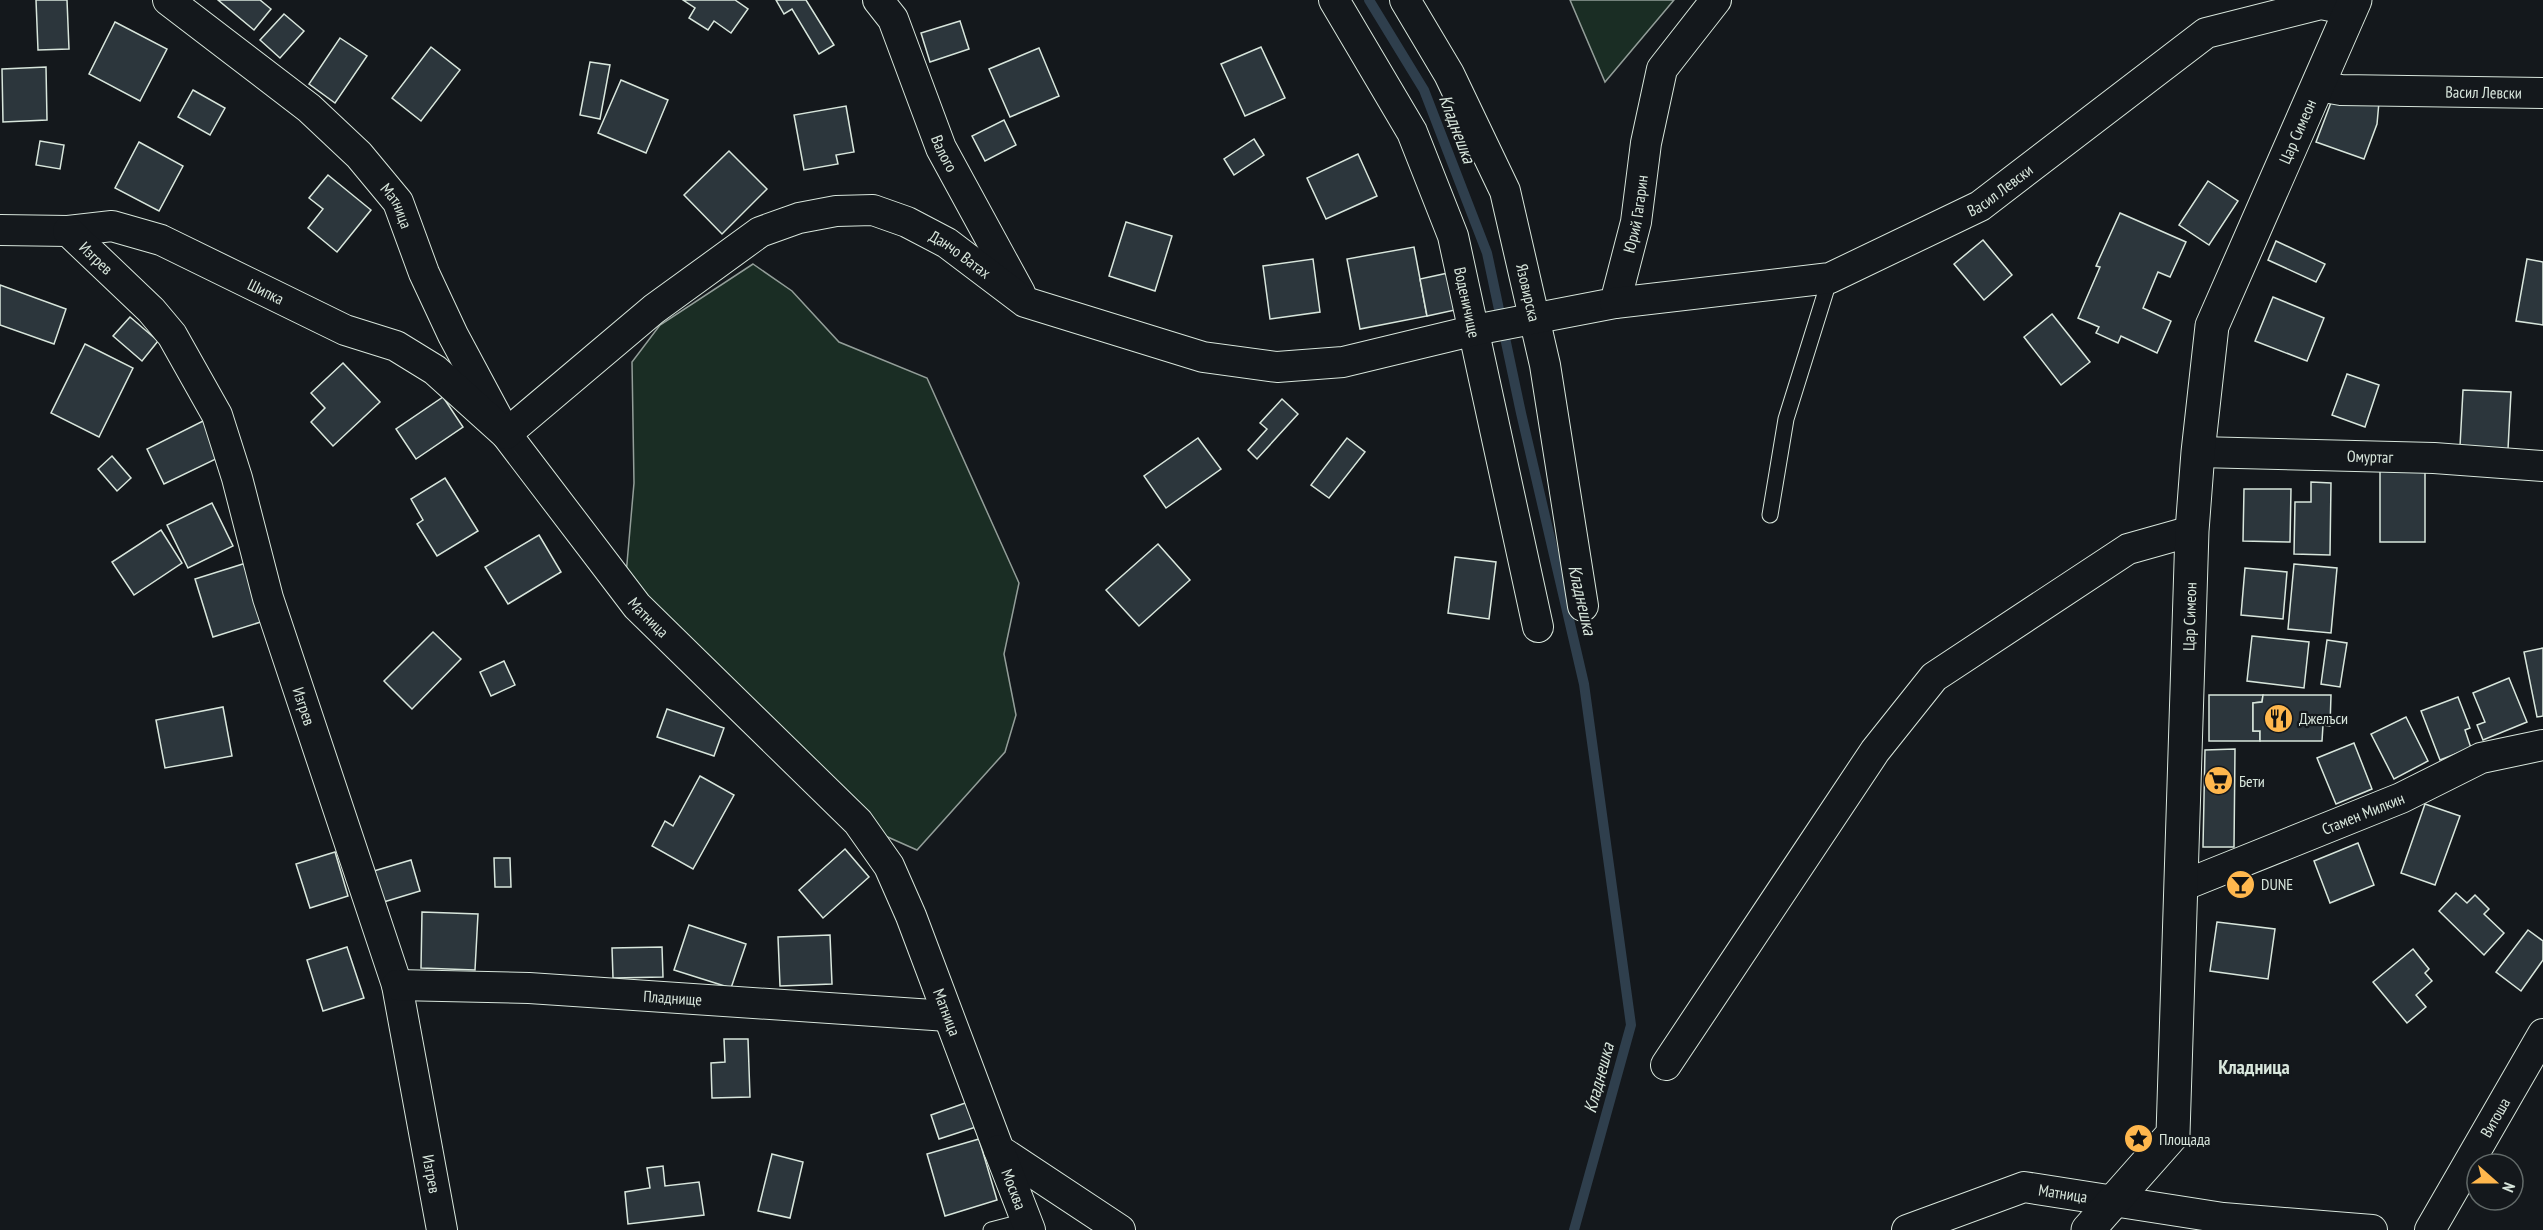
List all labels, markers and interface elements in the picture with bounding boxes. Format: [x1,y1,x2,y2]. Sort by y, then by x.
street label: Васил Левски [2445,82,2522,103]
water label: Кладнешка [1434,91,1481,167]
street label: Цар Симеон [2274,96,2320,167]
street label: Валого [927,132,962,175]
street label: Васил Левски [1964,159,2036,221]
street label: Юрий Гагарин [1618,174,1652,255]
street label: Матница [376,179,417,231]
street label: Данчо Ватах [926,226,995,283]
street label: Изгрев [75,237,117,279]
street label: Язовирска [1512,262,1545,323]
street label: Воденичище [1450,265,1485,340]
street label: Шипка [245,274,287,309]
street label: Омуртаг [2347,446,2394,467]
water label: Кладнешка [1563,563,1602,638]
street label: Цар Симеон [2178,582,2200,651]
street label: Матница [624,593,673,642]
street label: Изгрев [288,684,320,728]
restaurant icon: Джелъси [2262,702,2294,734]
place label: Джелъси [2299,708,2348,728]
supermarket icon: Бети [2202,765,2234,797]
place label: Бети [2239,771,2265,791]
street label: Стамен Милкин [2319,788,2407,839]
bar icon: DUNE [2224,868,2256,900]
place label: DUNE [2261,874,2293,894]
street label: Пладнище [643,986,703,1010]
street label: Матница [929,986,965,1039]
water label: Кладнешка [1578,1040,1619,1115]
district label: Кладница [2218,1054,2290,1080]
street label: Витоша [2476,1094,2514,1141]
place icon: Площада [2122,1123,2154,1155]
place label: Площада [2159,1129,2210,1149]
north arrow [2465,1152,2525,1212]
street label: Изгрев [418,1153,445,1195]
street label: Москва [997,1166,1031,1212]
street label: Матница [2037,1179,2089,1207]
text: N [2498,1180,2520,1195]

